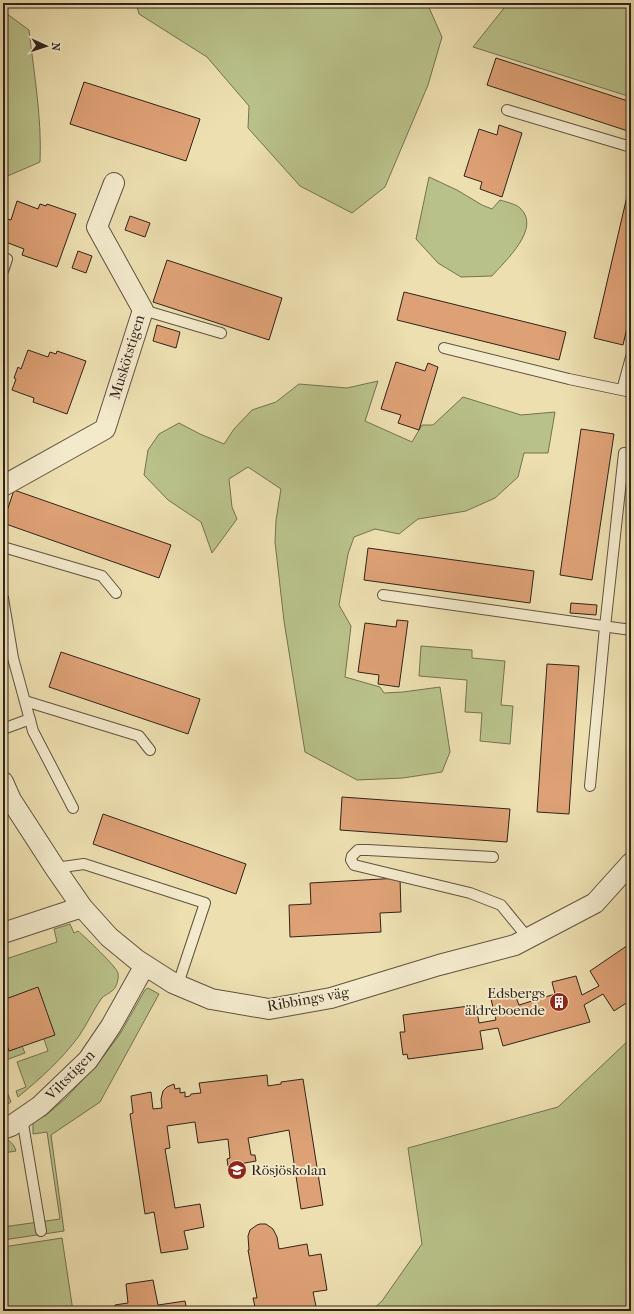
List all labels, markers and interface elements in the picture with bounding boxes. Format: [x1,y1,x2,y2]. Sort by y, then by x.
north arrow [26,26,66,66]
text: N [49,42,62,52]
street label: Muskötstigen [106,312,148,401]
street label: Ribbings väg [266,983,351,1015]
place label: Edsbergs äldreboende [465,984,546,1019]
building icon: Edsbergs äldreboende [548,991,570,1013]
street label: Viltstigen [41,1046,99,1105]
school or university icon: Rösjöskolan [226,1159,248,1181]
place label: Rösjöskolan [251,1161,327,1179]

